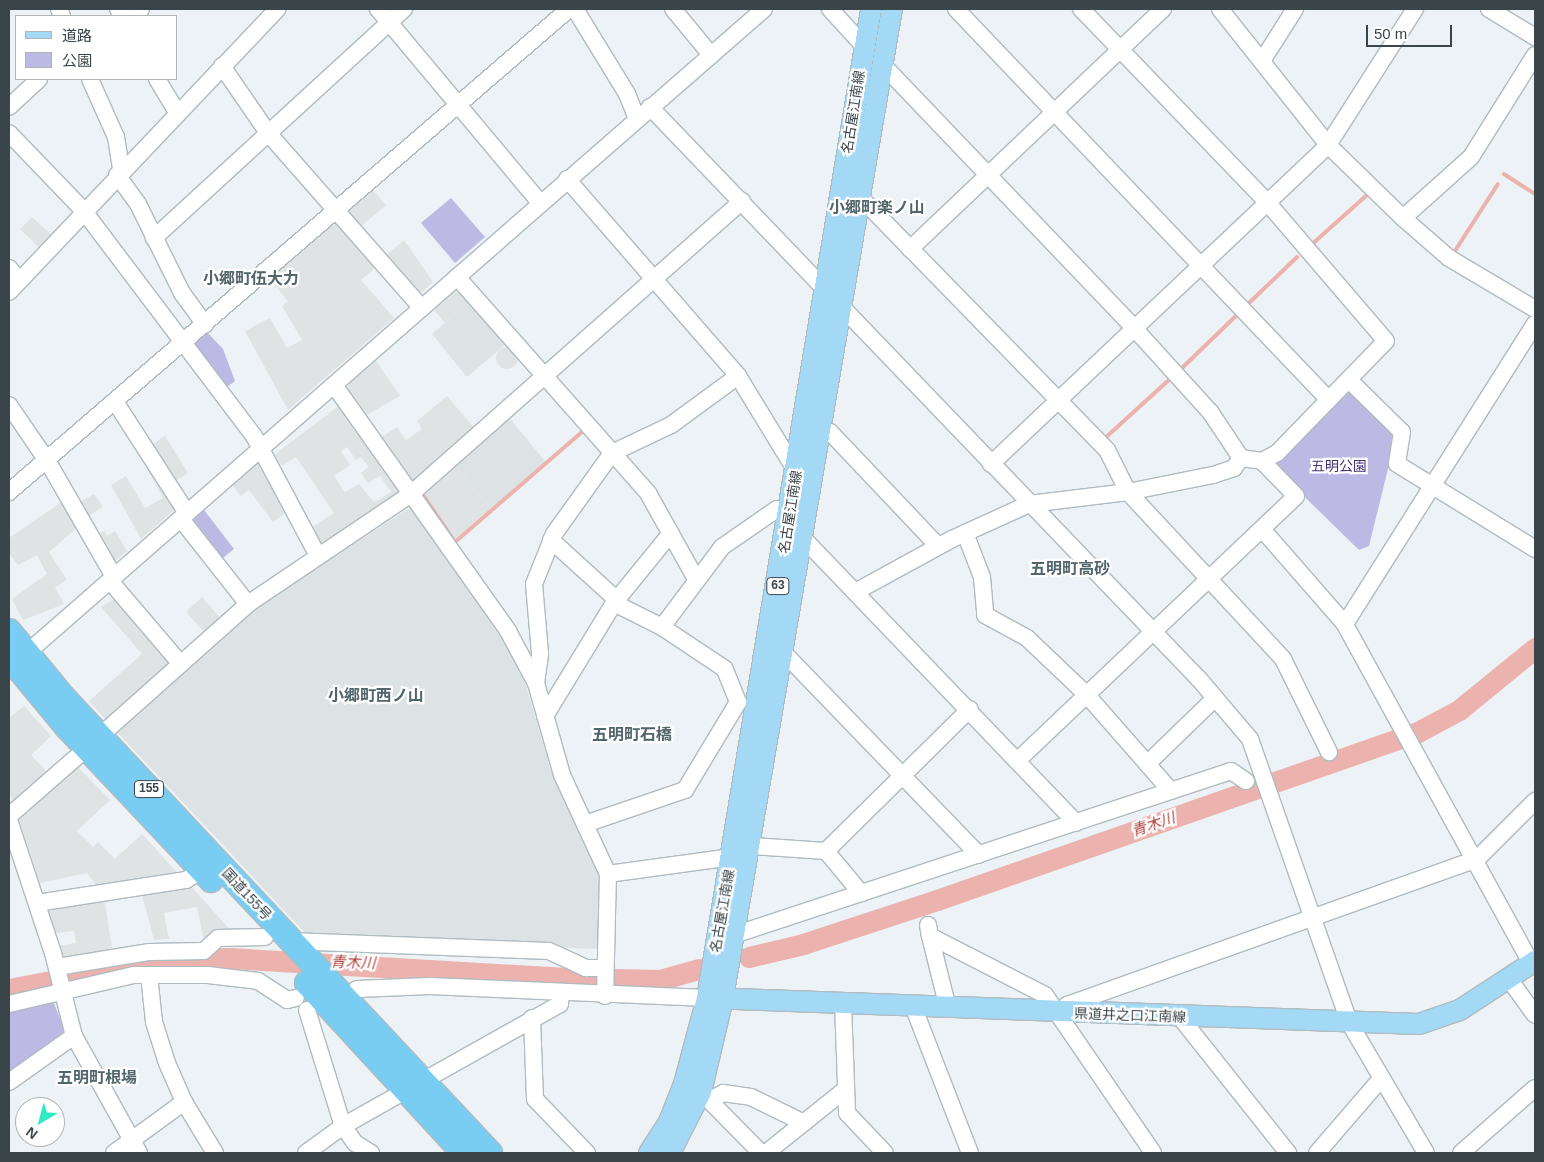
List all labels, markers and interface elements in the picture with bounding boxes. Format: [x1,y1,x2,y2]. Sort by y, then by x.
legend [15,15,178,80]
scale bar [1369,15,1455,47]
text: 50 m [1374,25,1407,42]
text: 道路 [62,27,92,44]
text: 公園 [62,52,92,69]
street label: 名古屋江南線 [838,69,868,155]
district label: 小郷町楽ノ山 [829,198,925,218]
district label: 小郷町伍大力 [203,269,299,289]
park label: 五明公園 [1311,458,1367,474]
street label: 名古屋江南線 [775,469,805,555]
district label: 五明町高砂 [1030,559,1110,579]
road number: 63 [766,576,790,596]
district label: 小郷町西ノ山 [328,686,424,706]
district label: 五明町石橋 [592,725,672,745]
road number: 155 [133,780,165,799]
water label: 青木川 [1129,808,1177,840]
street label: 国道155号 [219,864,275,924]
street label: 名古屋江南線 [706,868,738,954]
water label: 青木川 [330,952,376,972]
street label: 県道井之口江南線 [1074,1005,1186,1025]
district label: 五明町根場 [57,1068,137,1088]
north arrow [15,1097,65,1147]
text: N [23,1124,40,1143]

